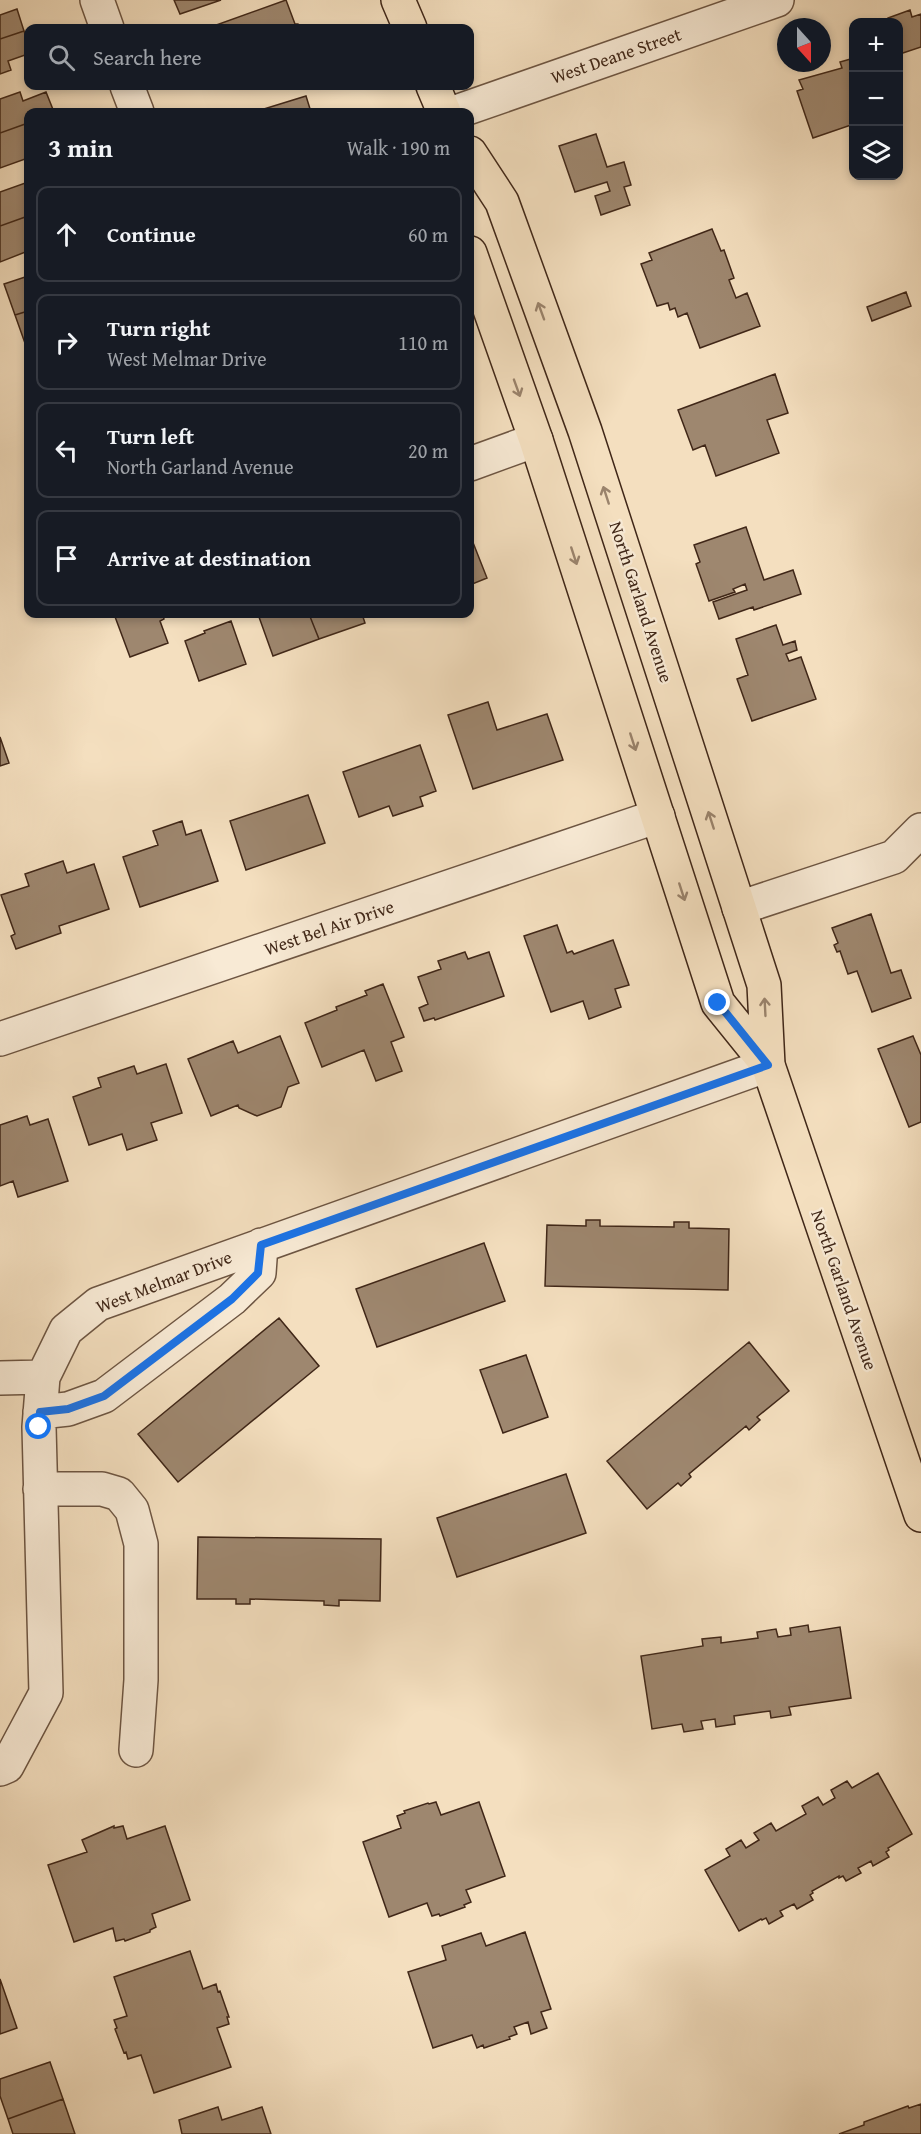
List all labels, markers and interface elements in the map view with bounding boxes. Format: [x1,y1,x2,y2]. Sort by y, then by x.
north arrow [777,18,831,72]
map controls [849,18,903,180]
button: + [849,18,903,72]
street label: West Deane Street [547,20,685,91]
search box [24,24,474,90]
icon: search [45,41,78,74]
text: Search here [93,41,202,73]
button: − [849,72,903,126]
button: layers [849,126,903,180]
text: 3 min [48,128,113,167]
text: Walk · 190 m [347,133,450,162]
icon: ahead [50,218,83,251]
text: Continue [107,218,196,250]
text: 60 m [408,220,448,249]
one-way arrow [535,302,546,320]
text: Turn right [107,312,210,344]
icon: right [50,326,83,359]
text: 110 m [398,328,448,357]
text: West Melmar Drive [107,344,267,373]
one-way arrow [513,378,524,397]
text: Turn left [107,420,194,452]
icon: left [50,434,83,467]
text: 20 m [408,436,448,465]
text: North Garland Avenue [107,452,294,481]
one-way arrow [600,486,611,505]
street label: North Garland Avenue [603,518,680,686]
icon: arrive [50,542,83,575]
text: Arrive at destination [107,542,311,574]
one-way arrow [569,546,580,565]
one-way arrow [629,732,640,751]
one-way arrow [704,811,715,830]
one-way arrow [677,882,688,901]
street label: West Bel Air Drive [260,893,397,962]
route end [704,989,730,1015]
one-way arrow [759,997,770,1017]
street label: North Garland Avenue [804,1206,885,1374]
street label: West Melmar Drive [92,1243,236,1320]
route start [25,1413,51,1439]

